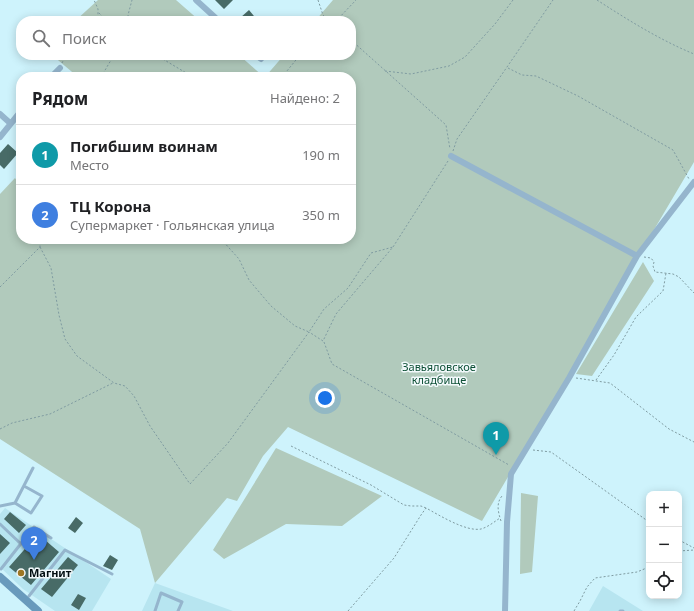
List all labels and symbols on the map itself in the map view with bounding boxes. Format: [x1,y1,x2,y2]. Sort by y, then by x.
park label: Завьяловское кладбище [402,359,476,387]
your location [315,388,335,408]
pin: 1 [483,422,509,455]
pin: 2 [21,527,47,560]
place label: Магнит [29,565,72,580]
marker: Магнит [16,568,26,578]

